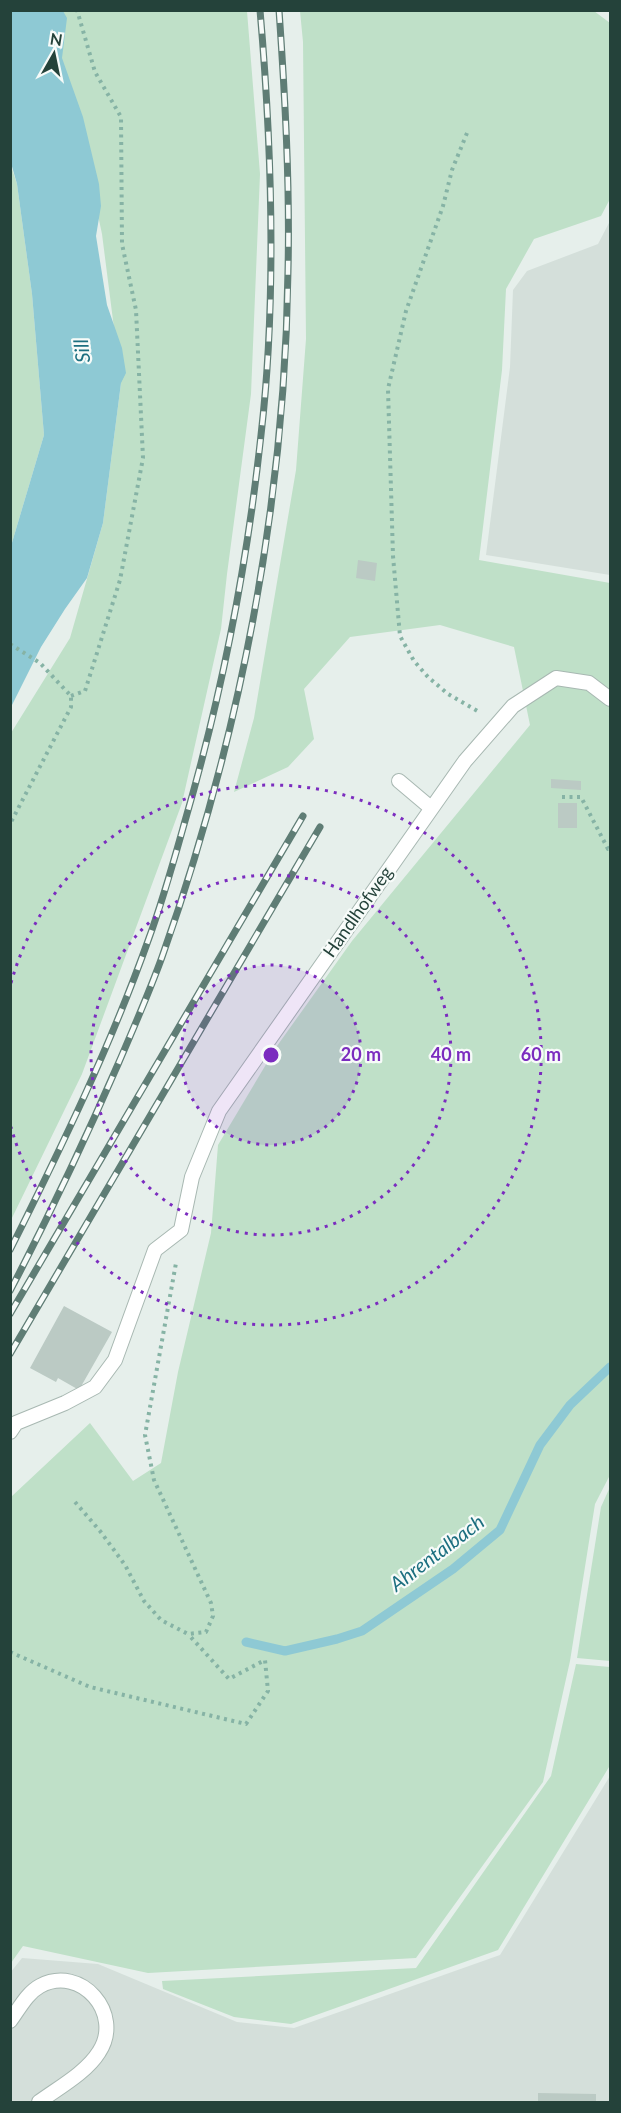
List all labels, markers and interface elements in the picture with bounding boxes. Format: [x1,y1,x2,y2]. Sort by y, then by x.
north arrow [24,24,84,84]
text: N [49,28,64,49]
water label: Sill [68,338,94,364]
street label: Handlhofweg [318,862,397,961]
text: 20 m [341,1043,381,1065]
text: 40 m [431,1043,471,1065]
text: 60 m [521,1043,561,1065]
centre of rings [261,1045,281,1065]
water label: Ahrentalbach [384,1509,488,1596]

